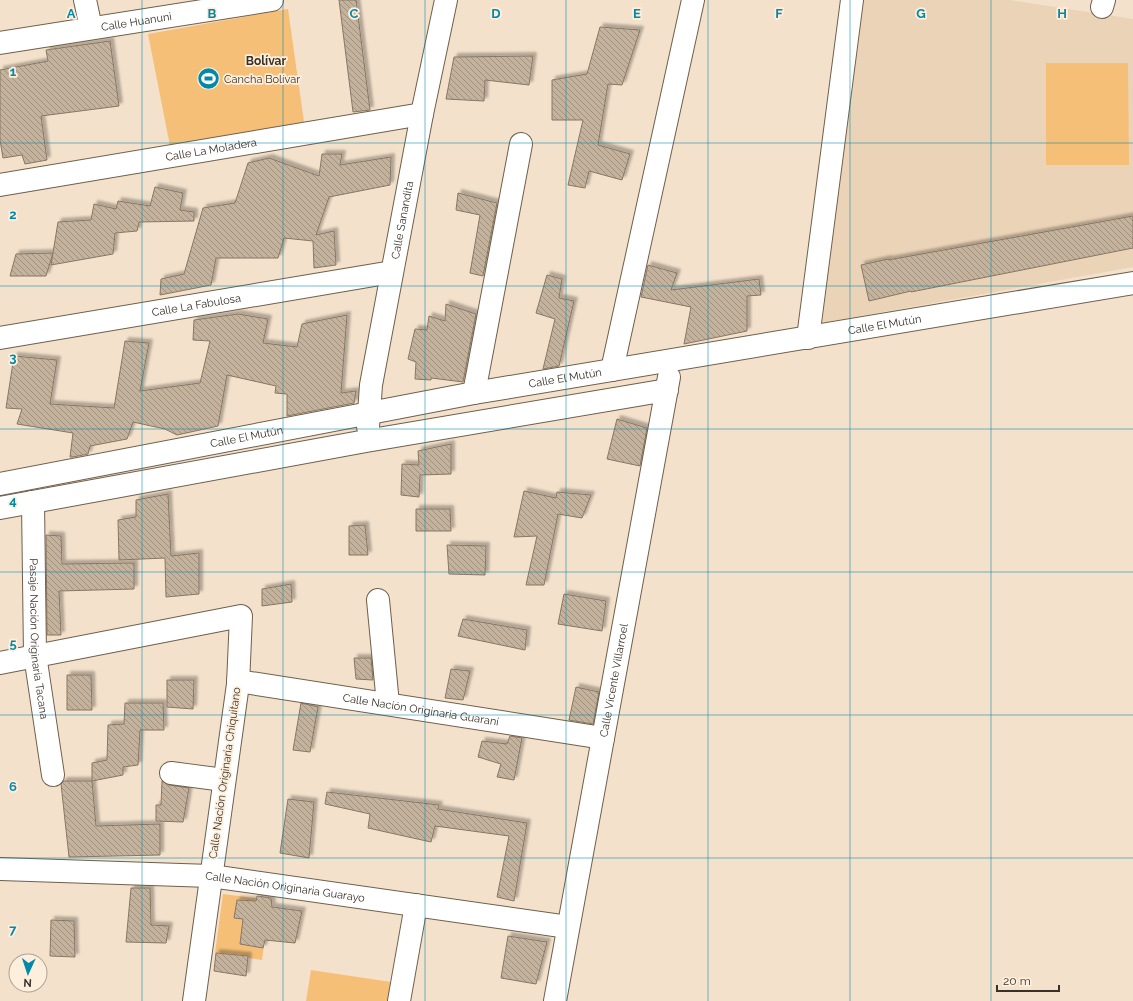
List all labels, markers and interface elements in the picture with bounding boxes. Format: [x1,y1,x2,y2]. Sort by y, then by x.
text: A [67,6,76,21]
text: B [208,6,217,21]
text: C [350,6,359,21]
text: D [491,6,501,21]
text: E [633,6,641,21]
text: F [775,6,783,21]
text: G [916,6,926,21]
text: H [1057,6,1067,21]
street label: Calle Huanuni [100,9,173,33]
district label: Bolívar [246,54,286,68]
text: 1 [10,64,17,79]
sports icon: Cancha Bolívar [195,66,221,92]
place label: Cancha Bolívar [224,73,300,86]
street label: Calle La Moladera [164,135,258,164]
street label: Calle Sanandita [388,180,416,260]
text: 2 [9,207,17,222]
street label: Calle La Fabulosa [151,291,242,319]
street label: Calle El Mutún [847,312,922,337]
text: 3 [9,350,17,365]
street label: Calle El Mutún [528,365,603,390]
street label: Calle El Mutún [209,423,284,450]
text: 4 [9,493,17,508]
street label: Pasaje Nación Originaria Tacana [27,558,51,720]
street label: Calle Vicente Villarroel [597,623,630,738]
text: 5 [9,636,17,651]
street label: Calle Nación Originaria Chiquitano [207,686,244,860]
street label: Calle Nación Originaria Guaraní [342,691,500,728]
text: 6 [9,779,17,794]
street label: Calle Nación Originaria Guarayo [205,869,366,904]
text: 7 [9,922,17,937]
north arrow [8,953,48,993]
scale bar [997,967,1059,993]
text: 20 m [1003,974,1031,988]
text: N [23,976,32,989]

